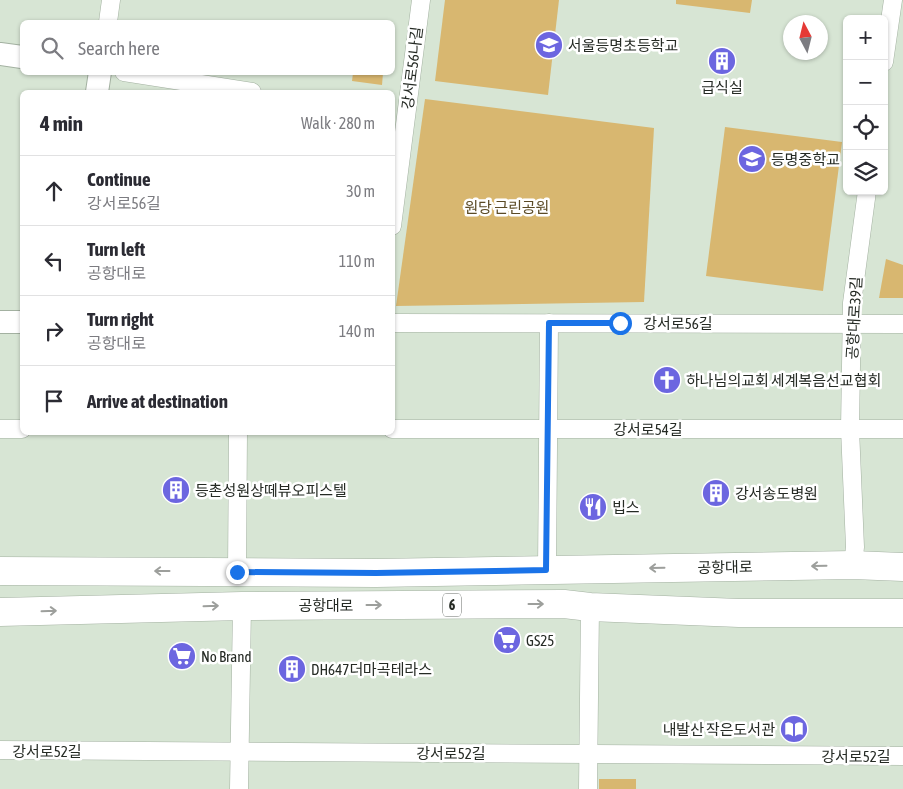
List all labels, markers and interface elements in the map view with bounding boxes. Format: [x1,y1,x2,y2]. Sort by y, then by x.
north arrow [783,15,828,60]
map controls [843,15,888,195]
button: + [843,15,888,60]
search box [20,20,395,75]
street label: 강서로56나길 [398,26,426,110]
school or university icon: 서울등명초등학교 [534,30,564,60]
icon: search [38,34,66,62]
text: Search here [78,37,160,59]
place label: 서울등명초등학교 [568,37,678,54]
building icon: 급식실 [707,46,737,76]
button: − [843,60,888,105]
place label: 급식실 [701,79,743,96]
button: locate [843,105,888,150]
text: 4 min [40,111,83,135]
text: Walk · 280 m [301,114,375,132]
school or university icon: 등명중학교 [737,144,767,174]
button: layers [843,150,888,195]
place label: 등명중학교 [771,151,840,168]
text: Continue [87,168,151,190]
icon: ahead [40,177,68,205]
text: 30 m [346,182,375,200]
text: 강서로56길 [87,194,161,212]
park label: 원당 근린공원 [465,199,549,216]
text: Turn left [87,238,145,260]
icon: left [40,247,68,275]
text: 110 m [339,252,375,270]
text: 공항대로 [87,264,146,282]
street label: 공항대로39길 [843,276,865,360]
text: Turn right [87,308,154,330]
route start [609,312,632,335]
street label: 강서로56길 [643,315,713,332]
icon: right [40,317,68,345]
text: 140 m [339,322,375,340]
text: 공항대로 [87,334,146,352]
church icon: 하나님의교회 세계복음선교협회 [652,365,682,395]
place label: 하나님의교회 세계복음선교협회 [686,372,881,389]
icon: arrive [40,387,68,415]
text: Arrive at destination [87,390,228,412]
street label: 강서로54길 [613,421,683,438]
building icon: 등촌성원상떼뷰오피스텔 [161,475,191,505]
building icon: 강서송도병원 [701,478,731,508]
place label: 등촌성원상떼뷰오피스텔 [195,482,347,499]
place label: 강서송도병원 [735,485,818,502]
restaurant icon: 빕스 [578,492,608,522]
place label: 빕스 [612,499,640,516]
street label: 공항대로 [697,558,753,576]
route end [226,561,249,584]
one-way arrow [812,561,828,571]
one-way arrow [649,563,666,573]
one-way arrow [154,566,170,576]
road number: 6 [443,594,461,616]
street label: 공항대로 [298,597,354,614]
one-way arrow [528,599,544,609]
one-way arrow [365,600,381,610]
one-way arrow [203,602,219,611]
one-way arrow [40,606,56,616]
supermarket icon: GS25 [492,625,522,655]
place label: GS25 [526,632,554,649]
supermarket icon: No Brand [167,641,197,671]
place label: No Brand [201,648,252,665]
building icon: DH647더마곡테라스 [277,654,307,684]
place label: DH647더마곡테라스 [311,661,432,678]
library icon: 내발산 작은도서관 [779,714,809,744]
place label: 내발산 작은도서관 [663,721,775,738]
street label: 강서로52길 [12,743,82,760]
street label: 강서로52길 [416,745,486,762]
street label: 강서로52길 [821,748,891,765]

